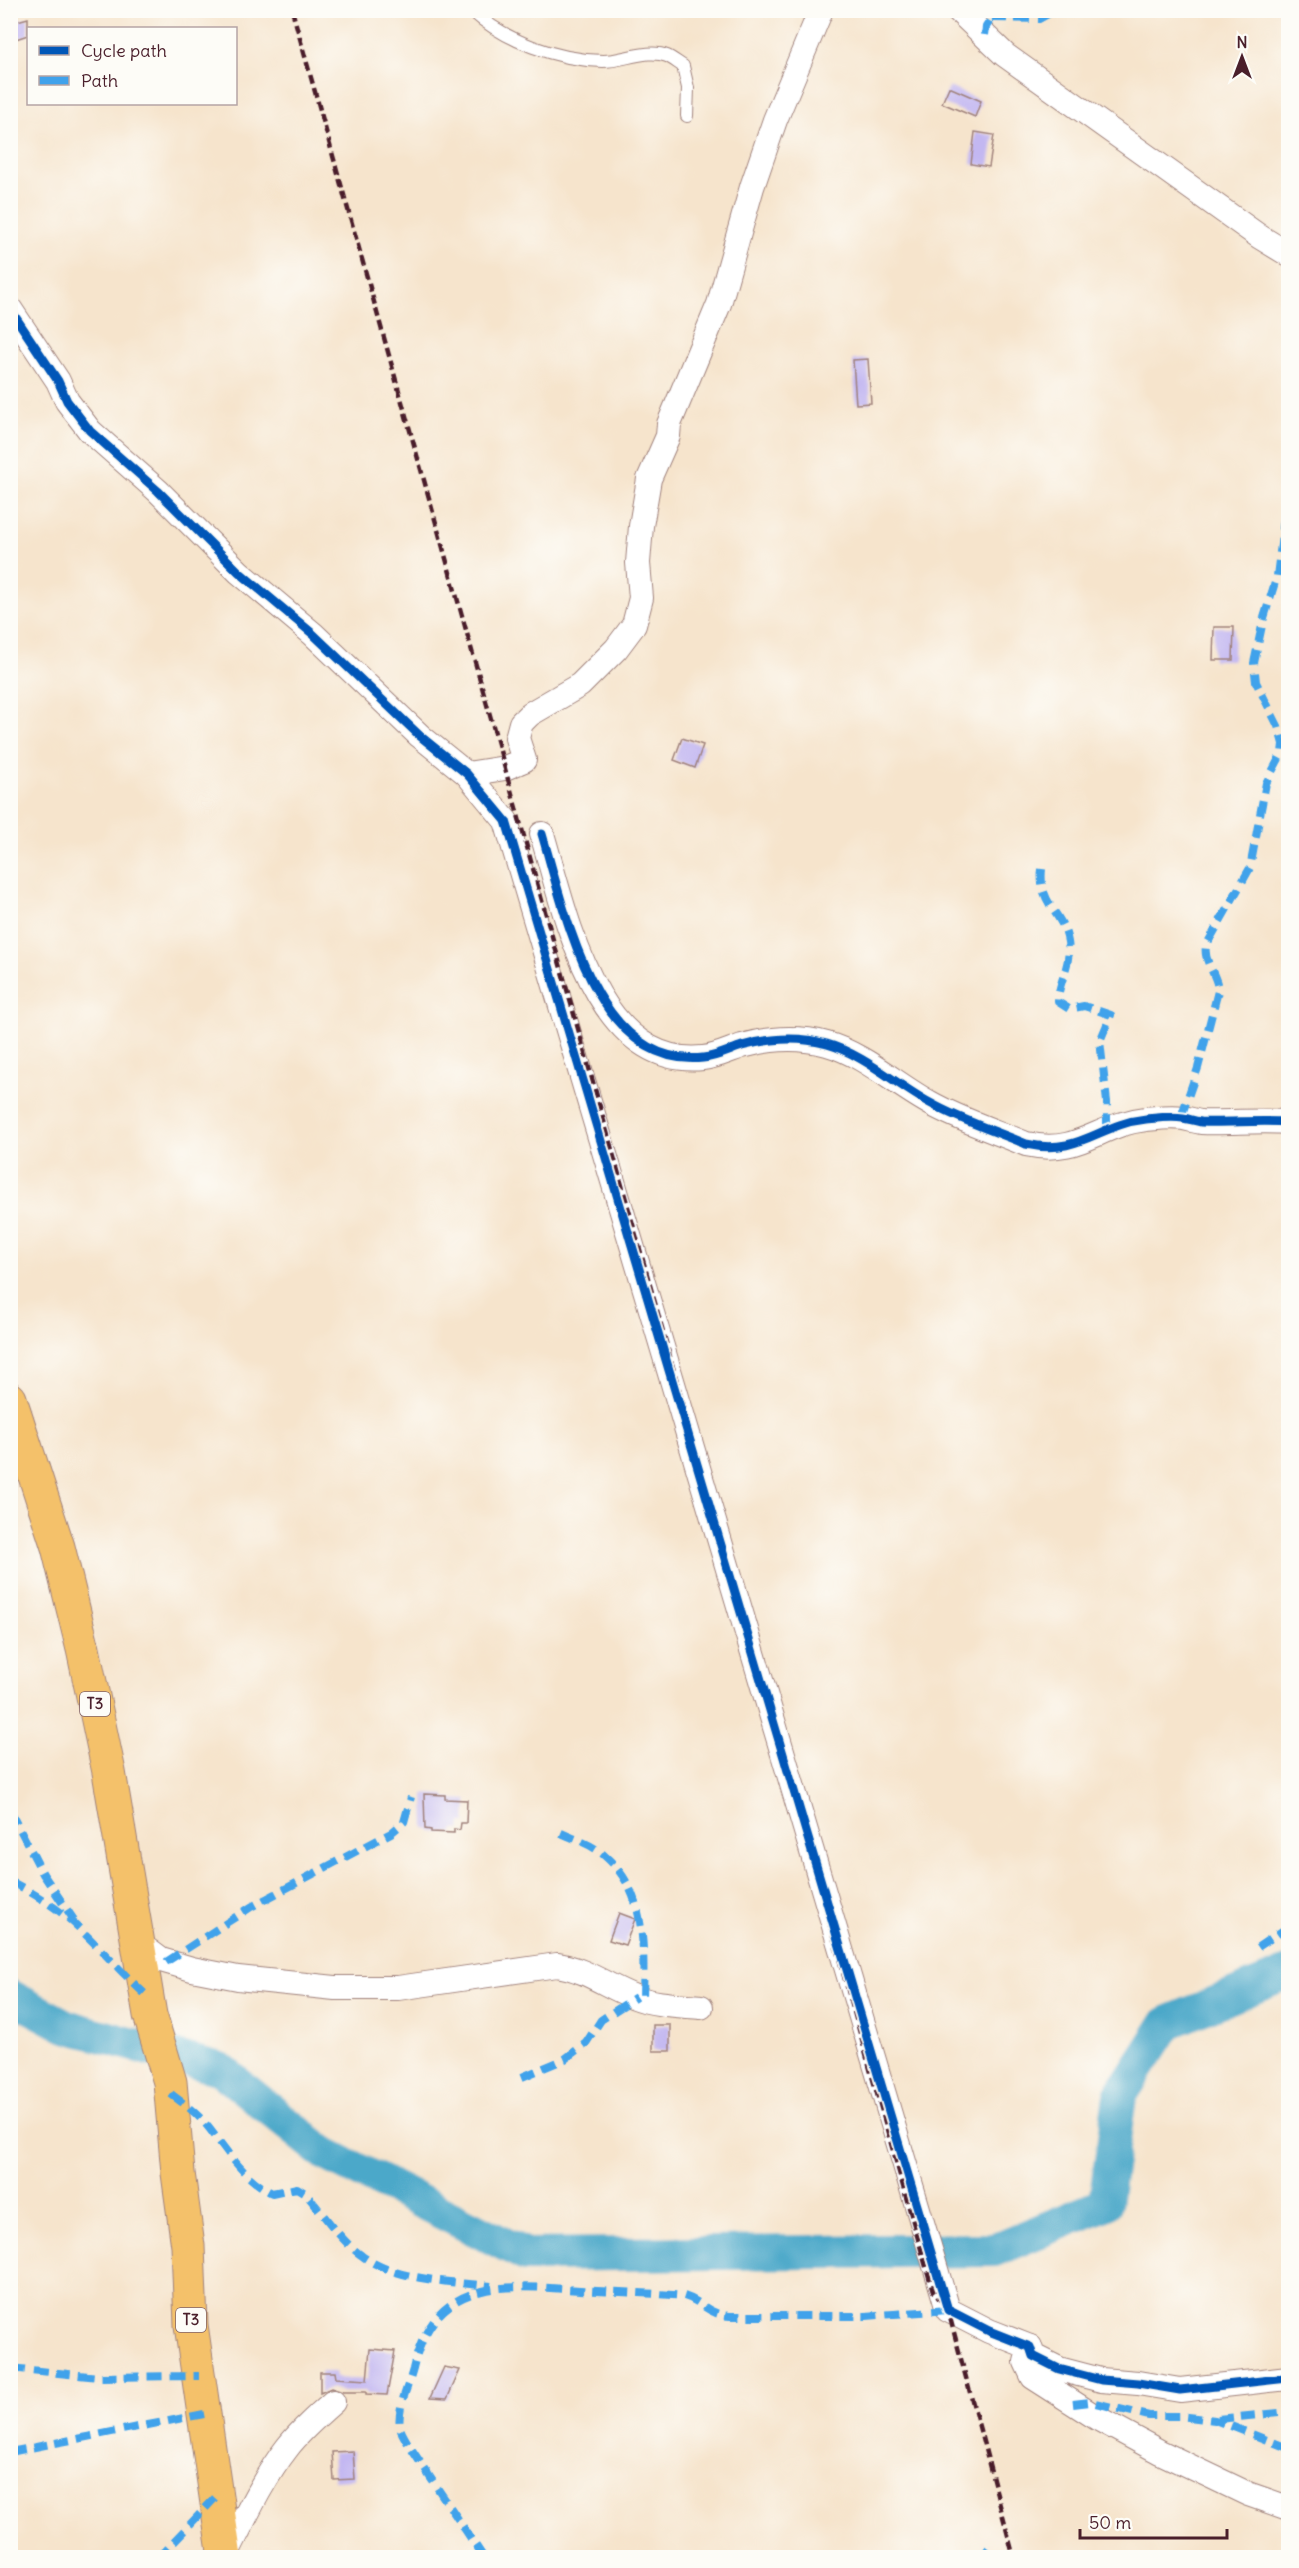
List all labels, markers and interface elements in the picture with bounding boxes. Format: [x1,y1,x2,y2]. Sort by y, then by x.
legend [27,27,237,105]
north arrow [1212,27,1272,87]
text: N [1236,32,1248,52]
text: Cycle path [81,39,167,62]
text: Path [81,69,118,92]
road number: T3 [80,1692,110,1716]
road number: T3 [176,2308,206,2332]
scale bar [1080,2502,1227,2540]
text: 50 m [1089,2511,1131,2534]

